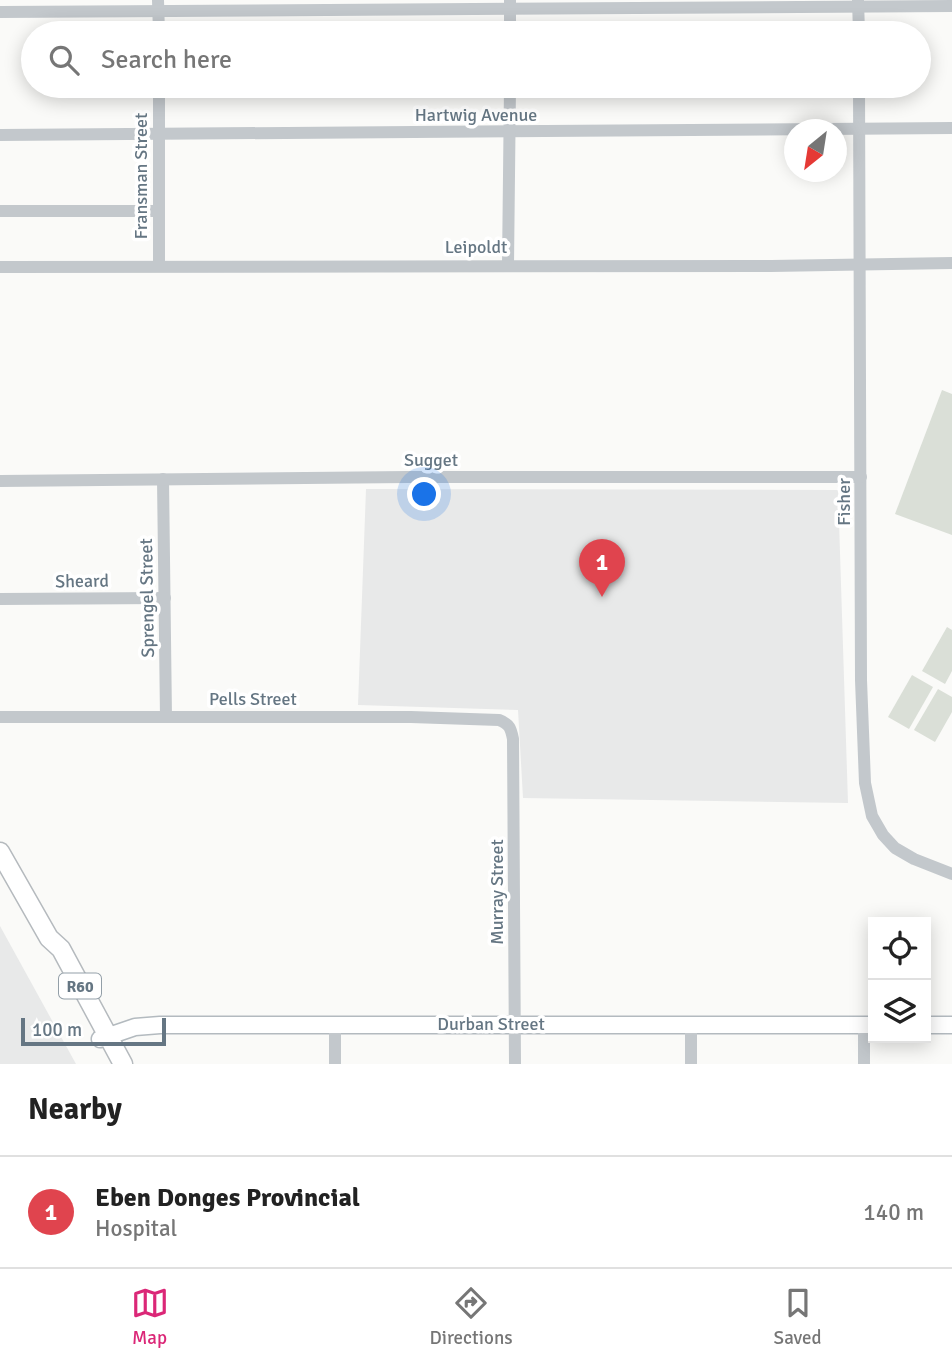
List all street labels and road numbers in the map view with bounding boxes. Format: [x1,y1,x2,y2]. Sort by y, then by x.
street label: Hartwig Avenue [415,104,537,126]
street label: Fransman Street [130,113,152,239]
street label: Leipoldt [445,236,507,258]
street label: Sugget [404,449,458,471]
street label: Fisher [833,478,855,526]
street label: Sprengel Street [135,538,159,658]
street label: Sheard [55,570,109,592]
street label: Pells Street [209,688,297,710]
street label: Murray Street [486,839,508,945]
road number: R60 [59,974,101,998]
street label: Durban Street [437,1013,545,1035]

